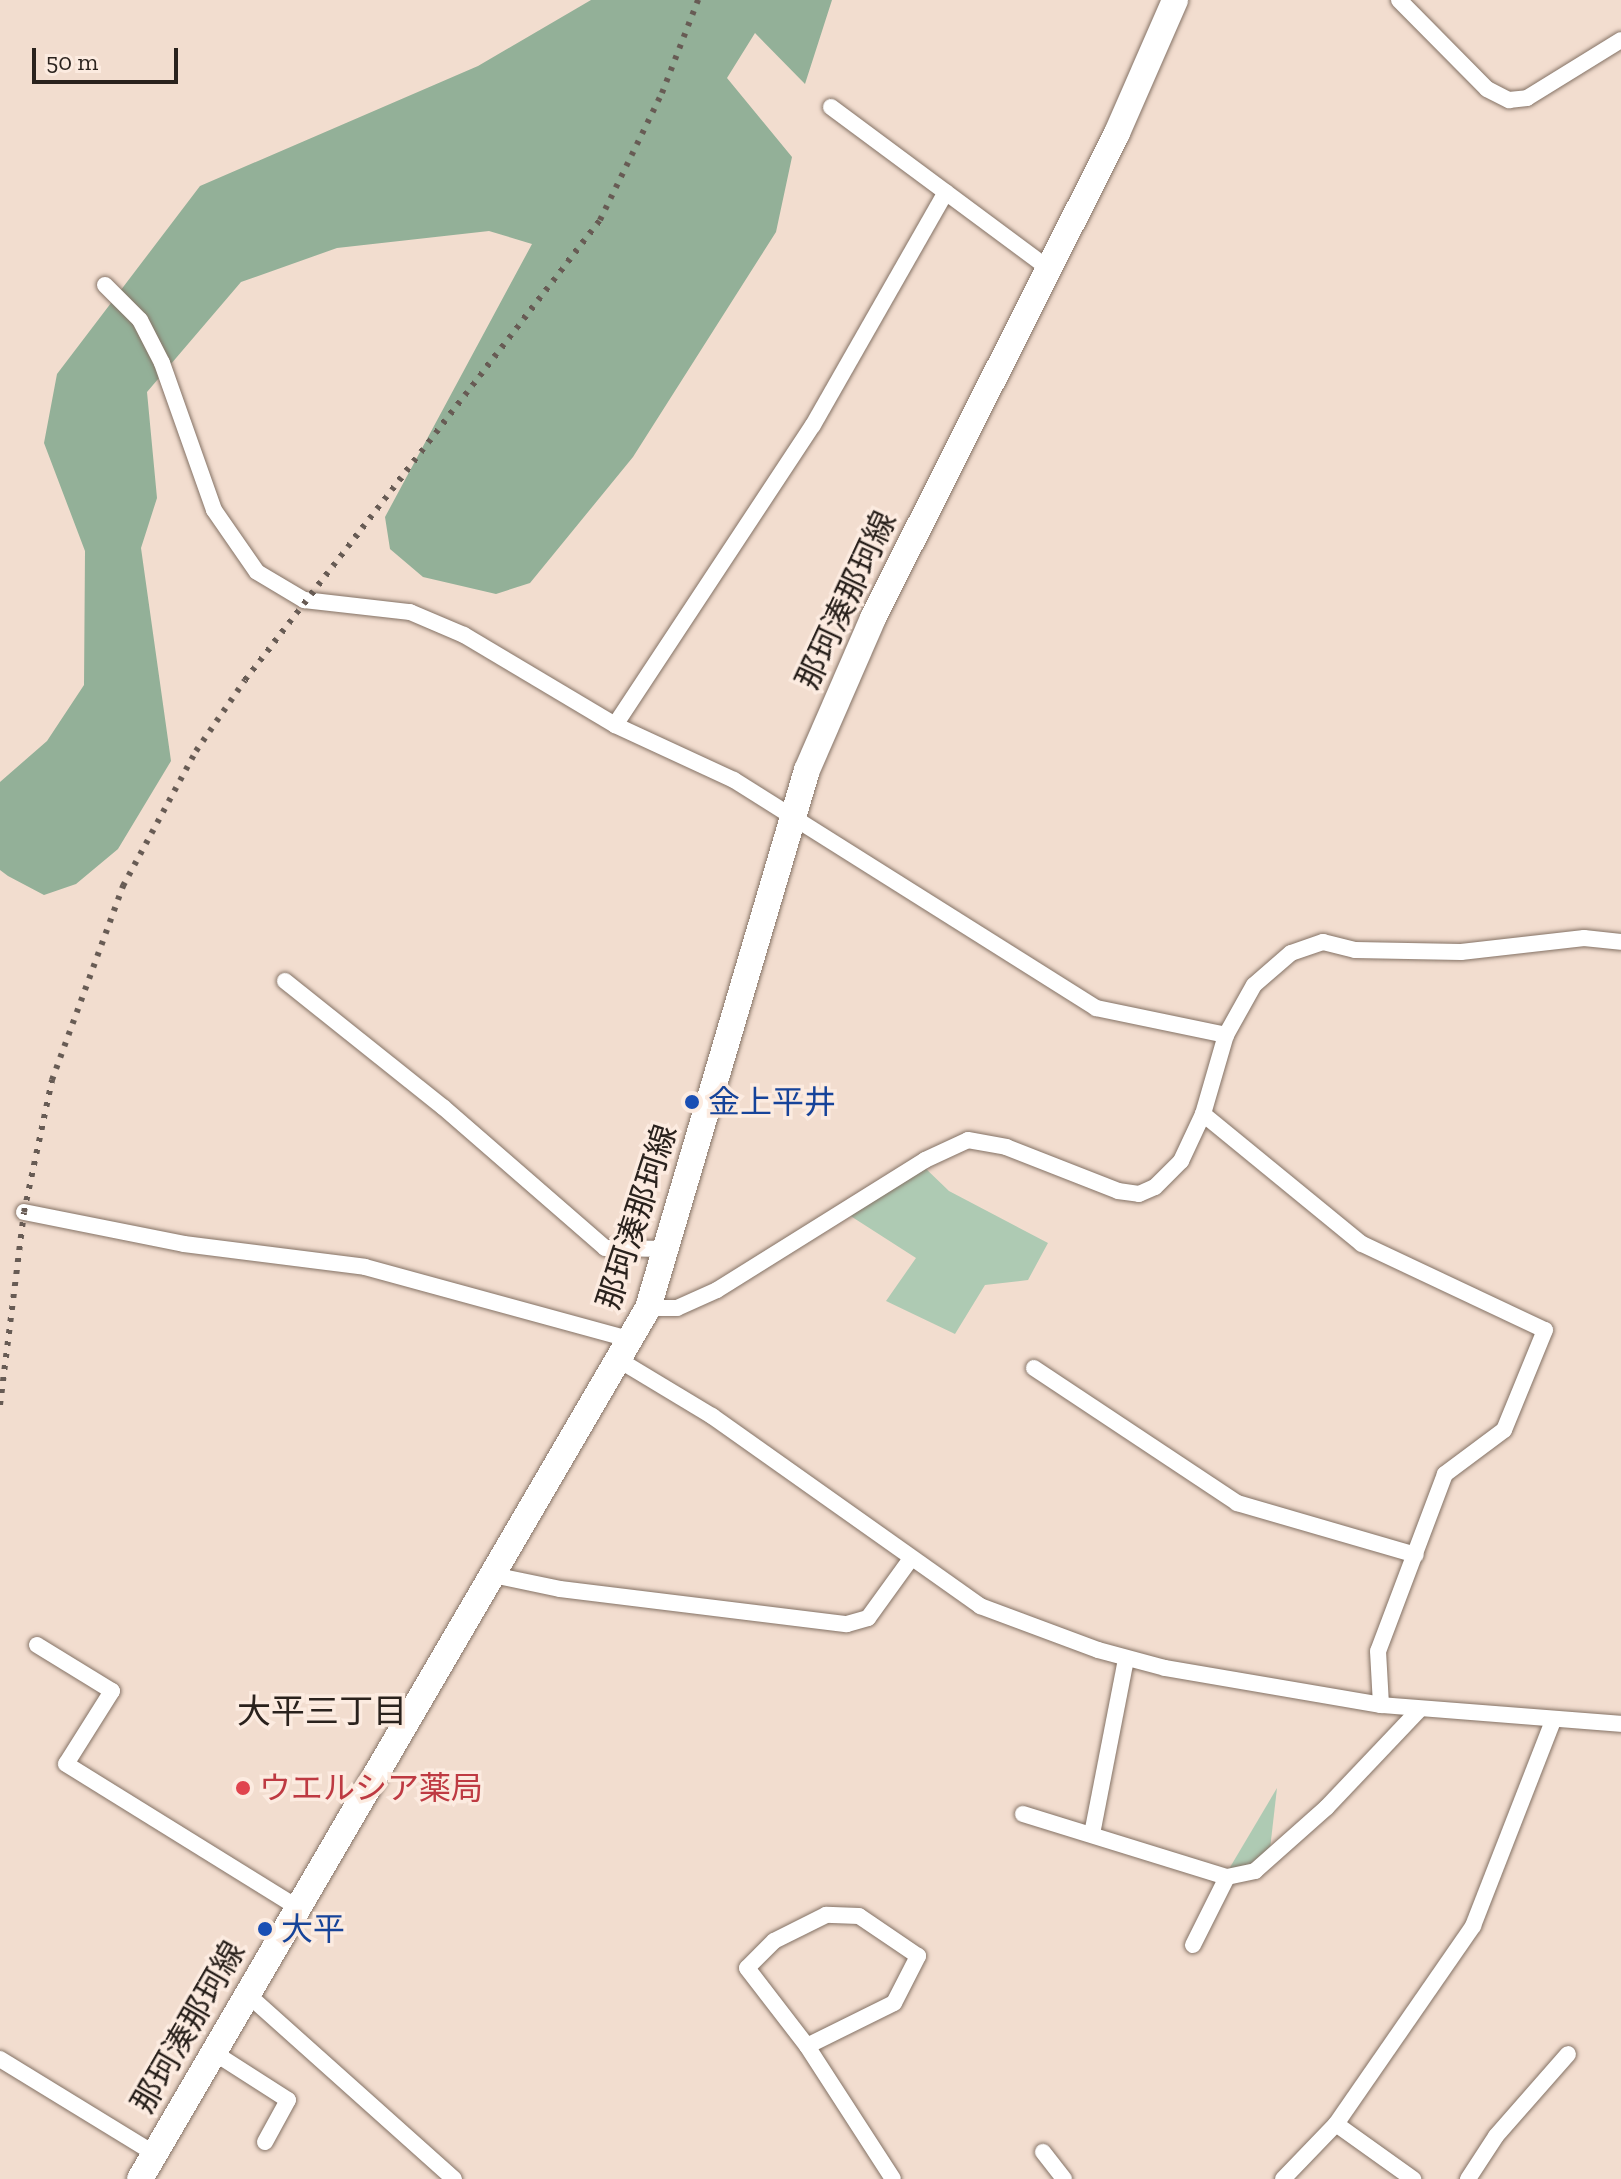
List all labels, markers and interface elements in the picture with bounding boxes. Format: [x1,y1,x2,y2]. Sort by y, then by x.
scale bar [36,32,182,82]
text: 50 m [46,47,98,76]
street label: 那珂湊那珂線 [788,505,904,695]
place label: 金上平井 [708,1083,836,1121]
marker: 金上平井 [683,1093,701,1111]
street label: 那珂湊那珂線 [589,1120,685,1314]
district label: 大平三丁目 [237,1692,407,1732]
place label: ウエルシア薬局 [259,1769,483,1807]
marker: ウエルシア薬局 [234,1779,252,1797]
place label: 大平 [281,1910,345,1948]
marker: 大平 [256,1920,274,1938]
street label: 那珂湊那珂線 [123,1934,253,2120]

